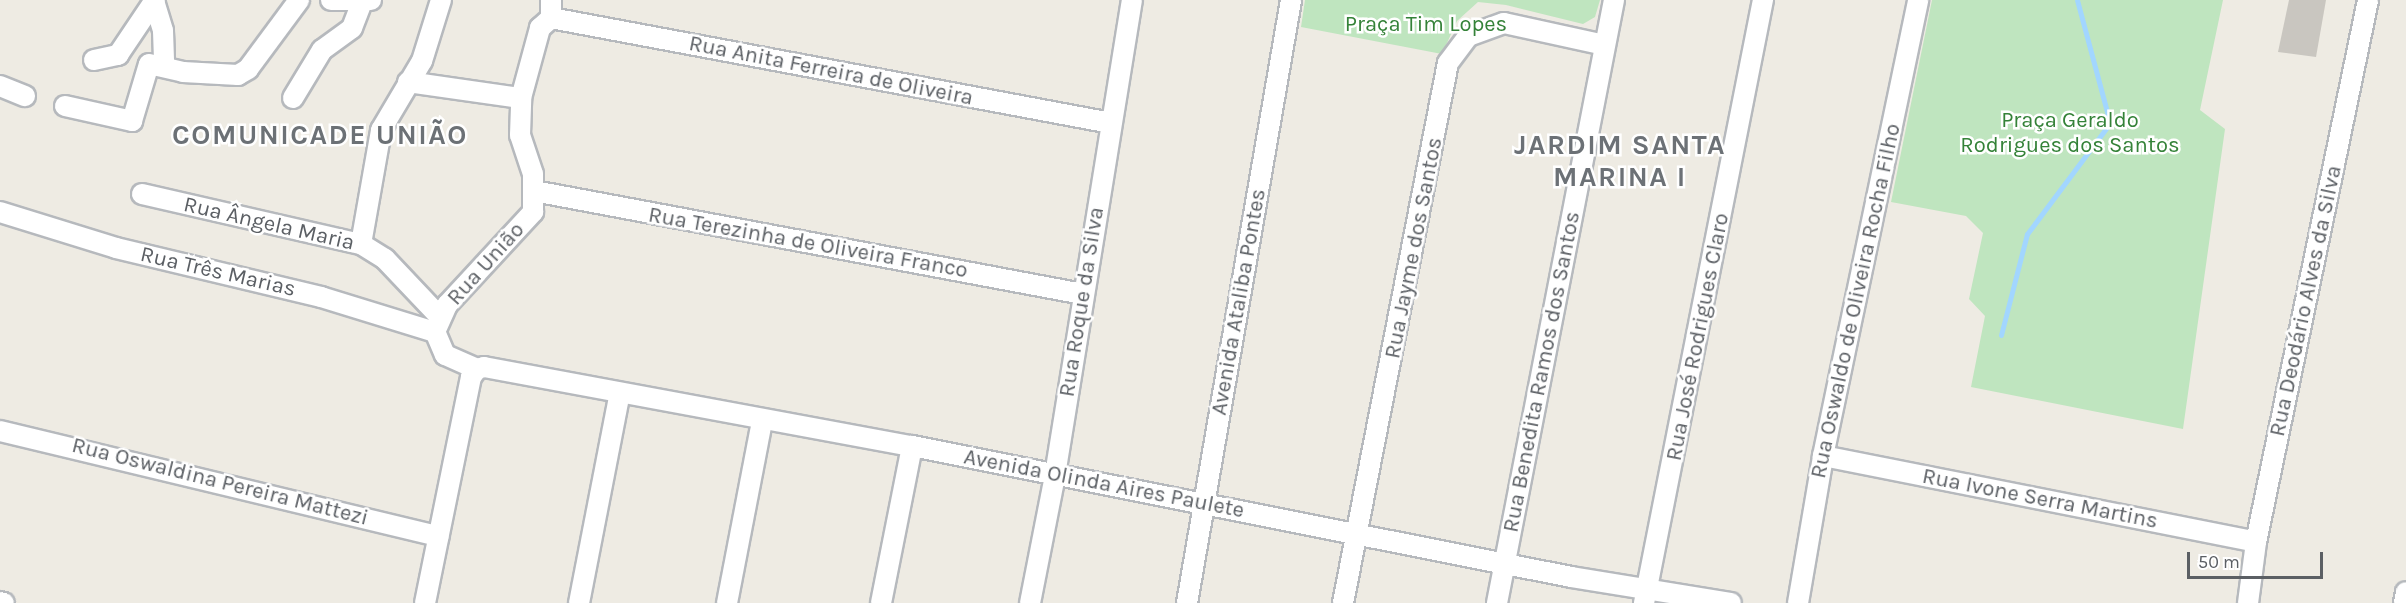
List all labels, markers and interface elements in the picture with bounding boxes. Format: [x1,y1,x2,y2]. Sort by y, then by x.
park label: Praça Tim Lopes [1345,12,1507,38]
street label: Rua Anita Ferreira de Oliveira [687,30,975,112]
park label: Praça Geraldo Rodrigues dos Santos [1960,107,2180,158]
district label: COMUNICADE UNIÃO [172,118,468,152]
street label: Rua Oswaldo de Oliveira Rocha Filho [1805,121,1907,481]
district label: JARDIM SANTA MARINA I [1514,128,1726,194]
street label: Rua Jayme dos Santos [1380,135,1448,361]
street label: Rua Deodário Alves da Silva [2264,163,2348,439]
street label: Avenida Ataliba Pontes [1206,187,1272,417]
street label: Rua Ângela Maria [181,191,357,257]
street label: Rua Terezinha de Oliveira Franco [646,202,970,284]
street label: Rua Roque da Silva [1054,205,1110,399]
street label: Rua Benedita Ramos dos Santos [1498,209,1586,535]
street label: Rua José Rodrigues Claro [1661,211,1735,463]
street label: Rua União [442,217,530,311]
street label: Rua Três Marias [138,241,298,303]
street label: Rua Oswaldina Pereira Mattezi [69,432,371,532]
street label: Avenida Olinda Aires Paulete [962,444,1246,524]
street label: Rua Ivone Serra Martins [1920,463,2160,535]
scale bar [2190,540,2326,578]
text: 50 m [2198,551,2240,573]

